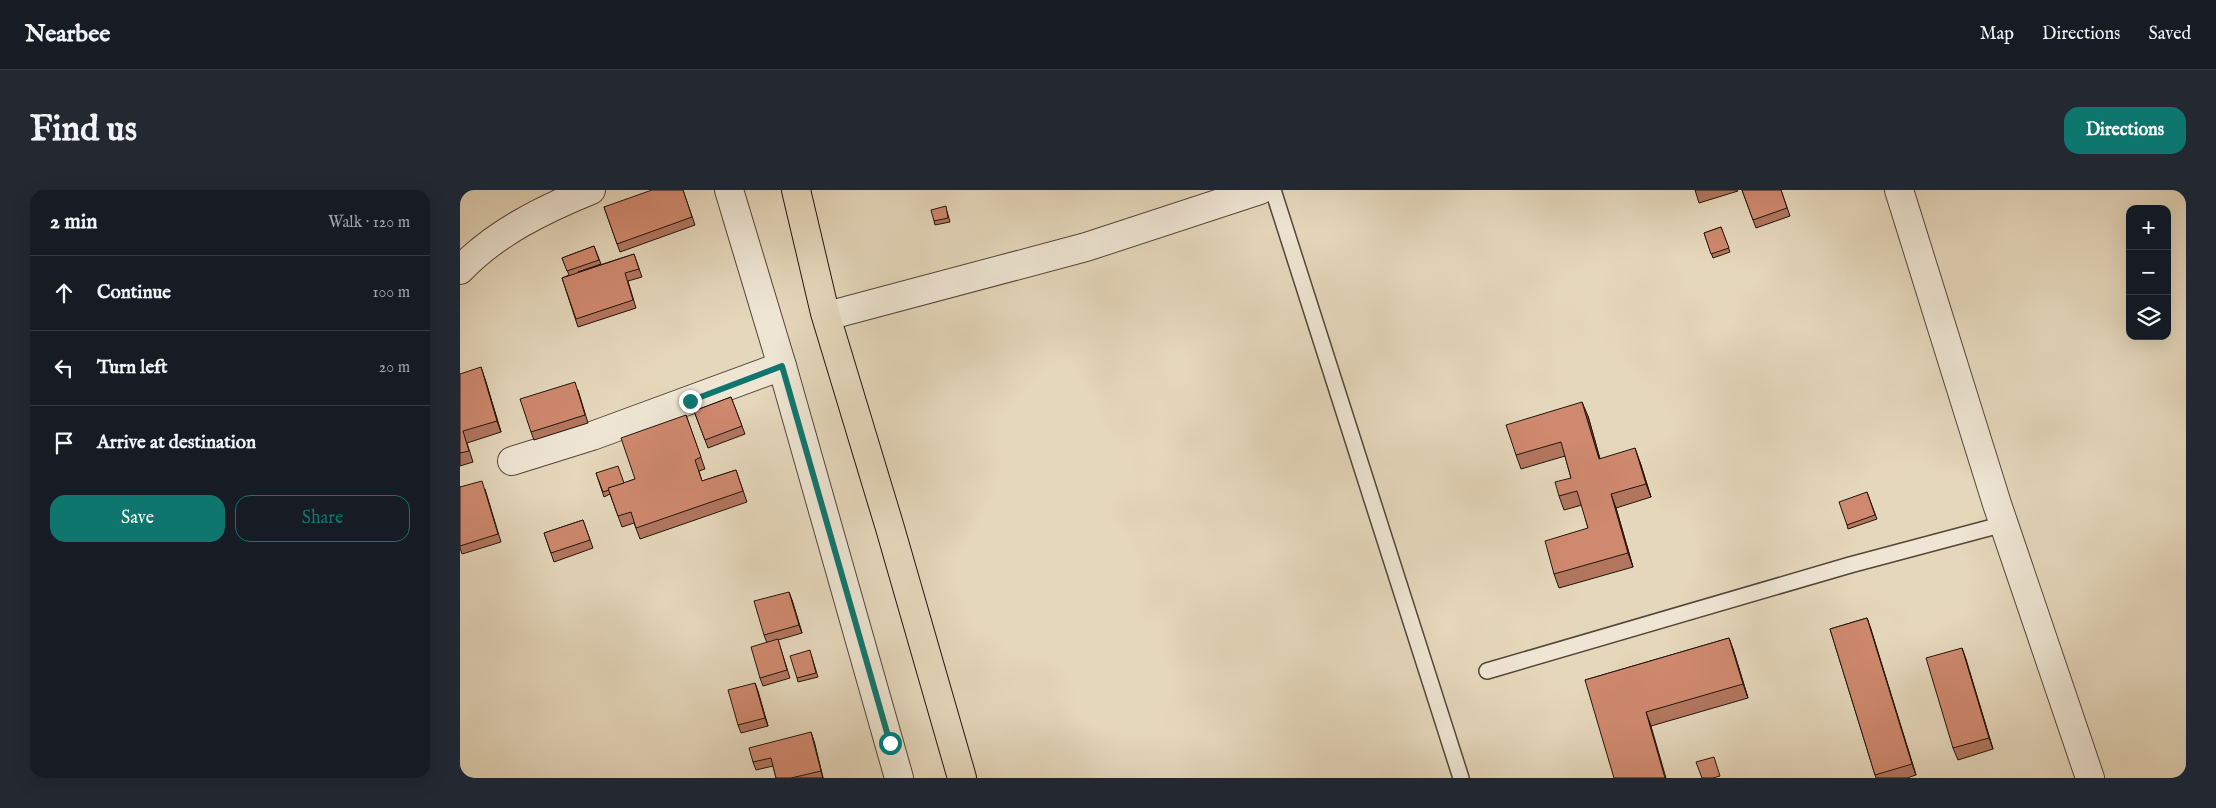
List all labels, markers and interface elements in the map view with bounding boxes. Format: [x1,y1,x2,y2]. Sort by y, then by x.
text: Nearbee [25,19,110,50]
text: Map [1980,23,2014,46]
text: Directions [2042,23,2120,46]
text: Saved [2148,23,2191,46]
button: Directions [2064,107,2186,154]
text: Find us [30,108,137,153]
map controls [2126,205,2171,340]
button: + [2126,205,2171,250]
text: 2 min [50,209,97,236]
text: Walk · 120 m [328,213,410,233]
button: − [2126,250,2171,295]
icon: ahead [50,279,78,307]
text: Continue [97,281,171,305]
text: 100 m [373,283,410,303]
button: layers [2126,295,2171,340]
icon: left [50,354,78,382]
text: Turn left [97,356,168,380]
text: 20 m [379,358,410,378]
route end [679,390,702,413]
icon: arrive [50,429,78,457]
text: Arrive at destination [97,431,256,455]
button: Save [50,495,225,542]
button: Share [235,495,410,542]
route start [879,732,902,755]

